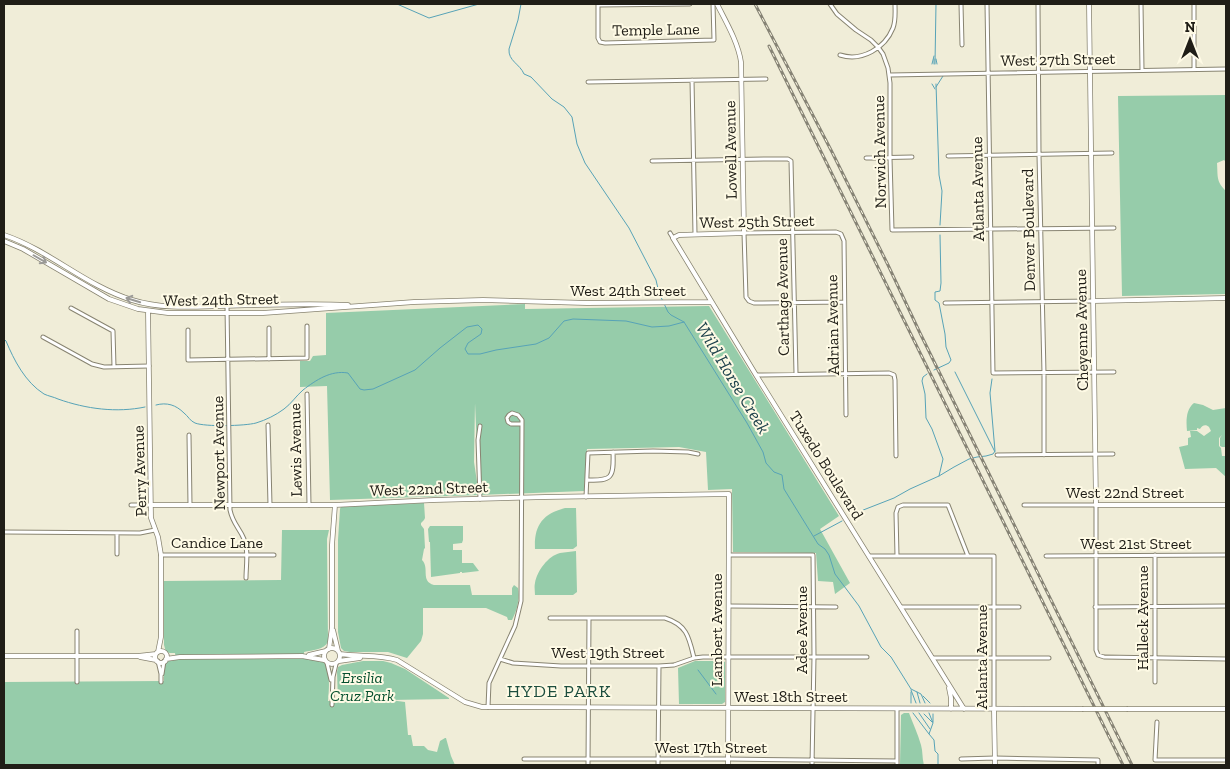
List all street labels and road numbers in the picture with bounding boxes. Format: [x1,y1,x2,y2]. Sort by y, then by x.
street label: Temple Lane [612,19,700,40]
street label: West 27th Street [1001,49,1116,70]
street label: Norwich Avenue [869,95,890,209]
street label: Lowell Avenue [720,100,741,200]
street label: Atlanta Avenue [967,136,988,242]
street label: Denver Boulevard [1018,168,1039,292]
street label: West 25th Street [699,211,815,232]
street label: Carthage Avenue [772,238,793,356]
street label: Cheyenne Avenue [1071,269,1092,391]
street label: Adrian Avenue [822,274,843,376]
street label: West 24th Street [570,281,686,300]
street label: West 24th Street [163,289,279,310]
street label: Newport Avenue [208,396,229,510]
street label: Lewis Avenue [285,403,306,497]
street label: Tuxedo Boulevard [785,407,868,523]
street label: Perry Avenue [128,425,151,517]
street label: West 22nd Street [369,477,489,500]
street label: West 22nd Street [1066,483,1184,502]
street label: Candice Lane [171,533,263,552]
street label: West 21st Street [1080,534,1192,553]
street label: Halleck Avenue [1133,565,1152,671]
street label: Lambert Avenue [707,574,726,686]
street label: Adee Avenue [792,586,811,674]
street label: Atlanta Avenue [972,605,991,709]
street label: West 19th Street [551,643,665,662]
street label: West 18th Street [734,687,848,706]
street label: West 17th Street [655,738,767,757]

